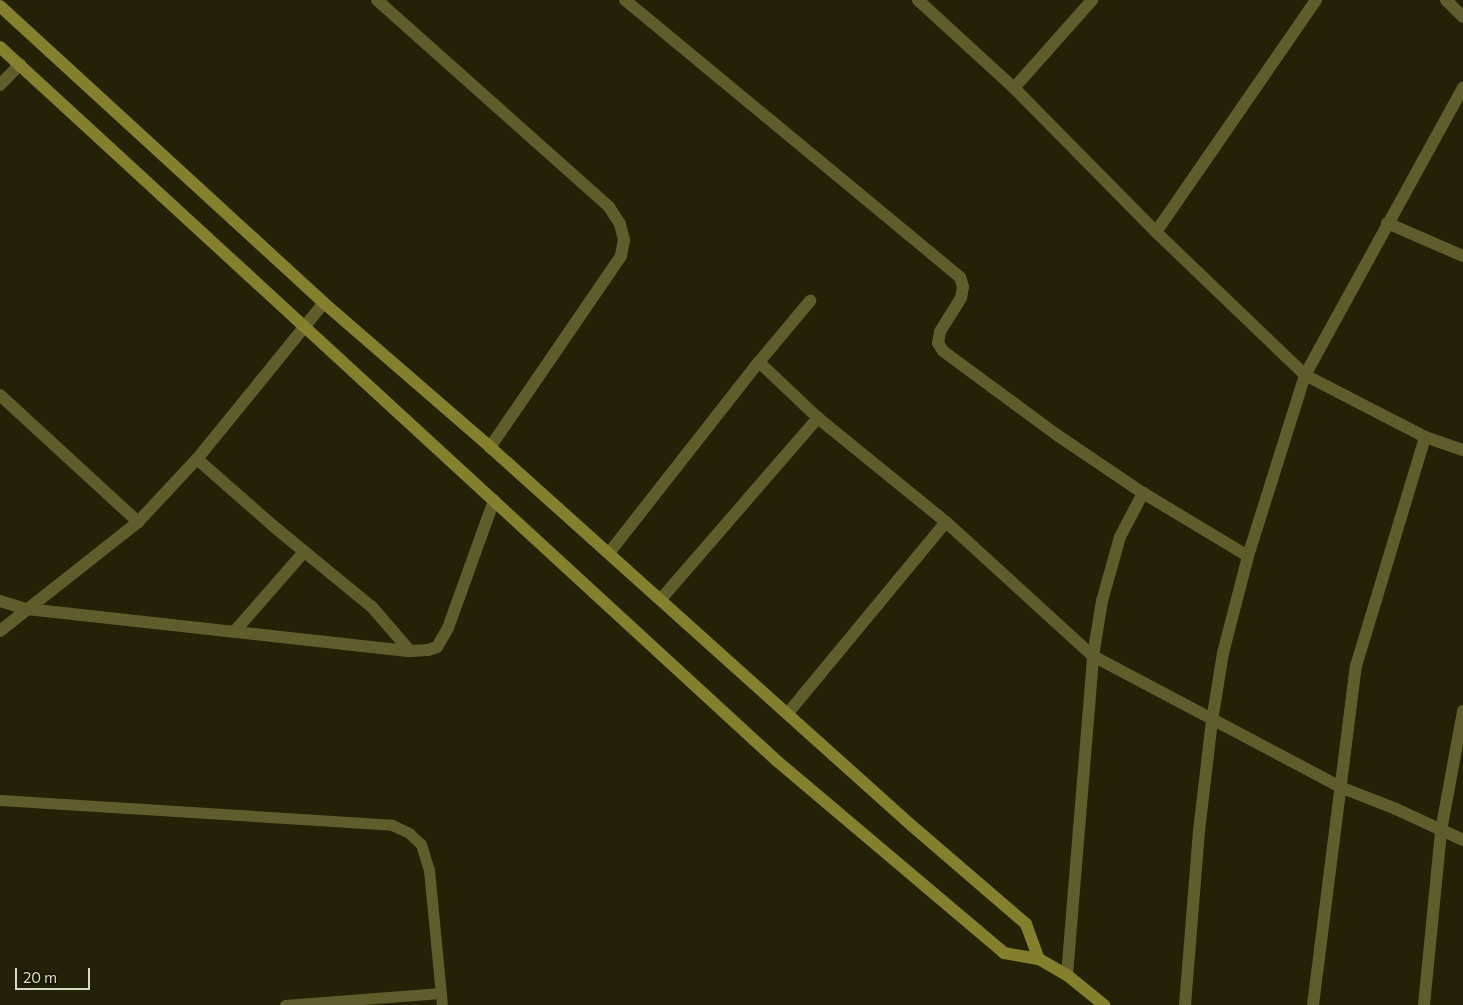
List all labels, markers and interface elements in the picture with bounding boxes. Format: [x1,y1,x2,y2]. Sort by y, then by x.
scale bar [18,958,92,990]
text: 20 m [23,968,57,986]

